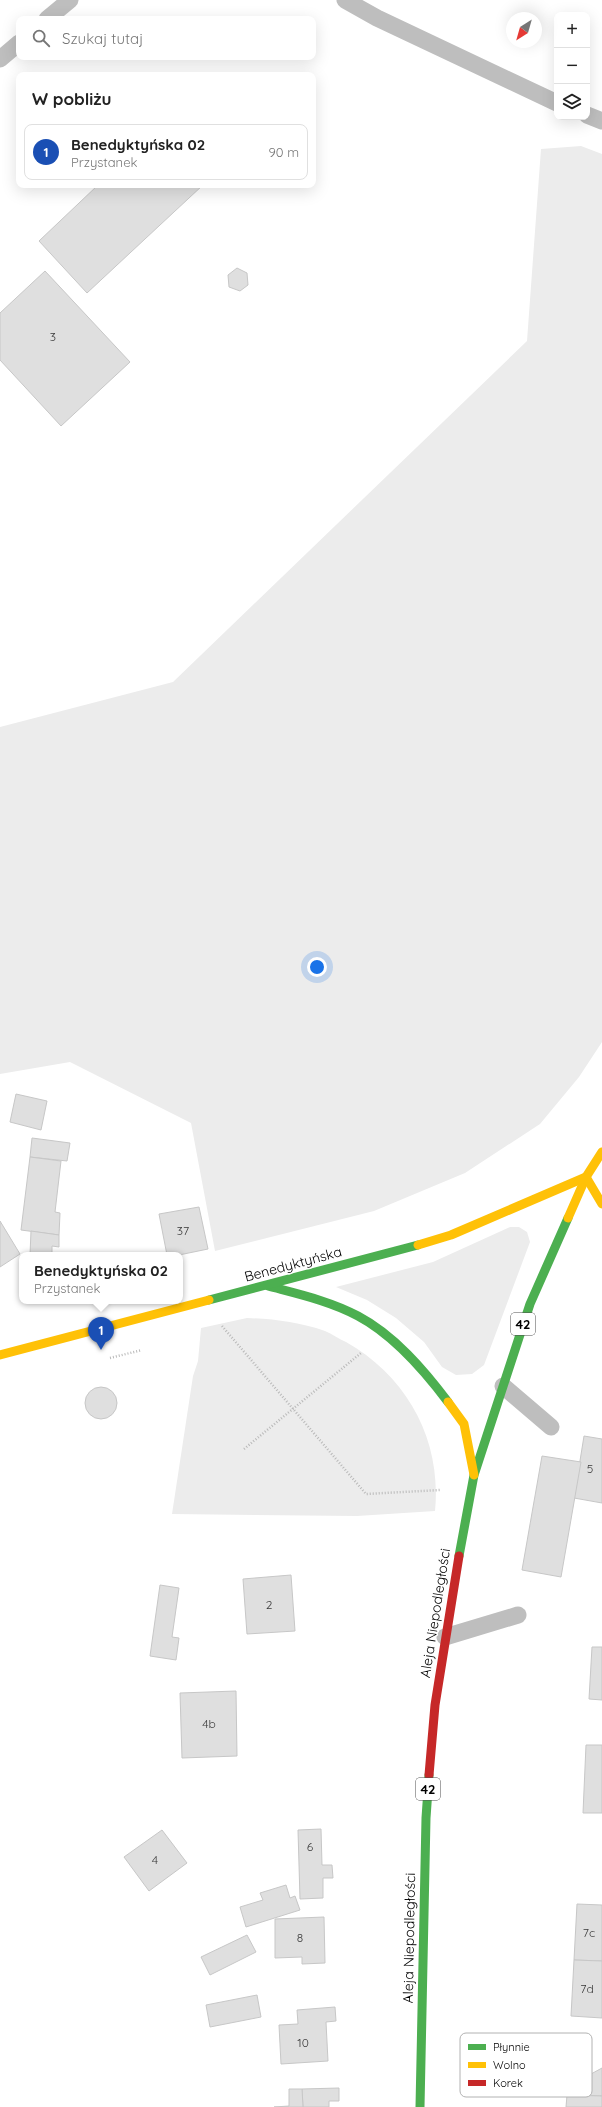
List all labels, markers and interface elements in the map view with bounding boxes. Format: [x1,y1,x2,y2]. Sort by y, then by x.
north arrow [506,12,542,48]
map controls [554,12,590,120]
button: + [554,12,590,48]
search box [16,16,316,60]
icon: search [30,27,52,49]
text: Szukaj tutaj [62,29,143,48]
button: − [554,48,590,84]
button: layers [554,84,590,120]
text: W pobliżu [32,88,112,109]
text: Benedyktyńska 02 [71,135,205,154]
text: 1 [43,144,49,160]
text: 90 m [269,144,299,160]
text: Przystanek [71,154,137,170]
house number: 3 [50,329,56,344]
your location [307,957,327,977]
house number: 37 [177,1223,189,1238]
street label: Benedyktyńska [242,1242,344,1286]
popup [19,1252,183,1304]
text: Benedyktyńska 02 [34,1261,168,1280]
text: Przystanek [34,1280,100,1296]
road number: 42 [511,1313,535,1335]
pin: 1 [88,1317,114,1350]
house number: 5 [587,1461,593,1476]
street label: Aleja Niepodległości [416,1547,454,1679]
house number: 2 [266,1597,273,1612]
house number: 4b [202,1716,216,1731]
road number: 42 [416,1778,440,1800]
house number: 6 [307,1839,314,1854]
house number: 4 [152,1852,158,1867]
street label: Aleja Niepodległości [399,1872,419,2004]
house number: 7c [583,1925,595,1940]
house number: 8 [297,1930,303,1945]
house number: 7d [580,1981,594,1996]
legend [460,2033,592,2097]
house number: 10 [297,2035,309,2050]
text: Płynnie [493,2040,530,2054]
text: Wolno [493,2058,526,2072]
text: Korek [493,2076,523,2090]

